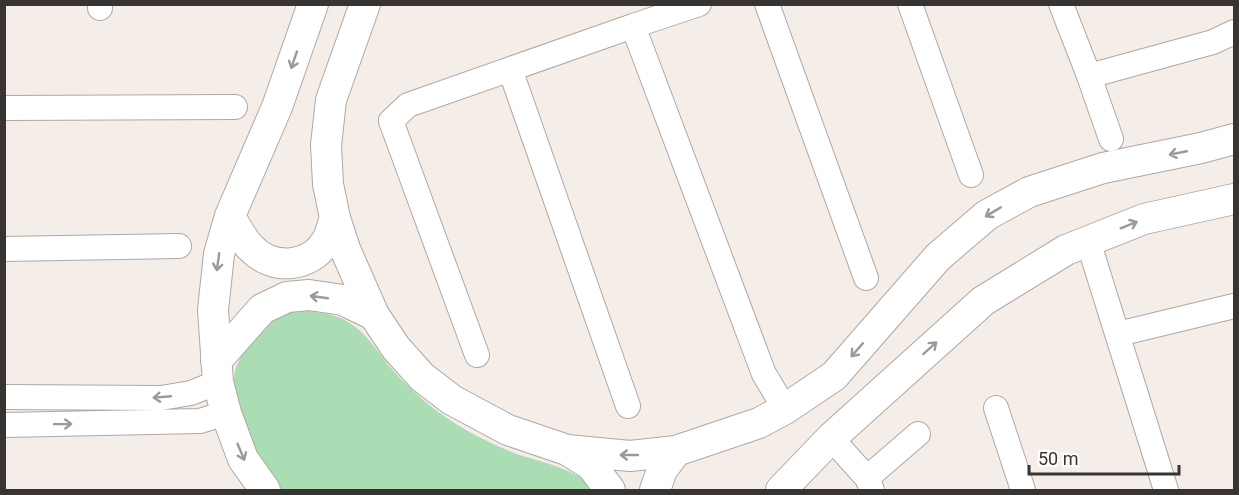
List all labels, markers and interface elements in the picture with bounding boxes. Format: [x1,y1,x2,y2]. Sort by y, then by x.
one-way arrow [287,50,298,69]
one-way arrow [1169,148,1188,159]
one-way arrow [985,206,1002,218]
one-way arrow [1119,218,1138,229]
one-way arrow [213,251,224,271]
one-way arrow [309,291,329,302]
one-way arrow [850,342,864,357]
one-way arrow [922,342,937,356]
one-way arrow [152,392,172,403]
one-way arrow [52,418,72,430]
scale bar [1029,438,1179,476]
one-way arrow [236,443,247,461]
text: 50 m [1038,448,1078,469]
one-way arrow [620,449,640,461]

